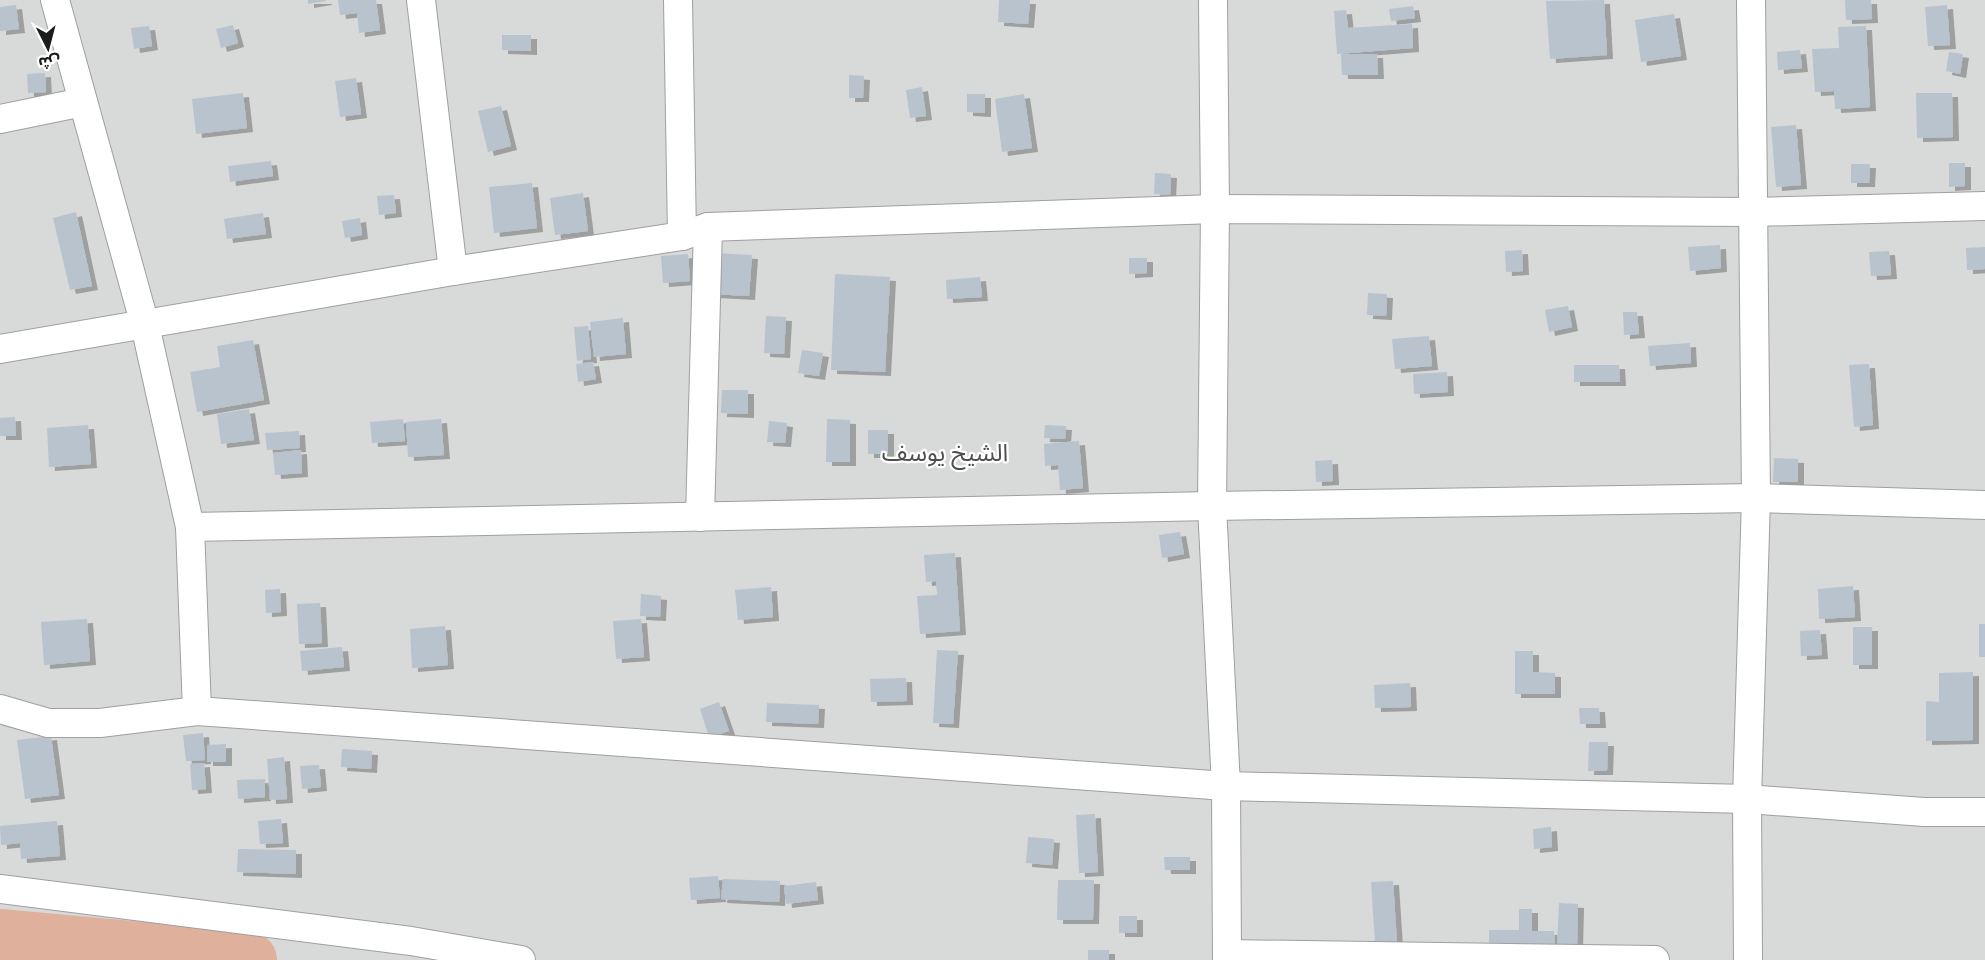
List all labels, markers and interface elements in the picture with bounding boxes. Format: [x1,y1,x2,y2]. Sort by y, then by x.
north arrow [18,18,78,78]
text: ش [38,52,61,73]
district label: الشيخ يوسف [882,438,1008,470]

